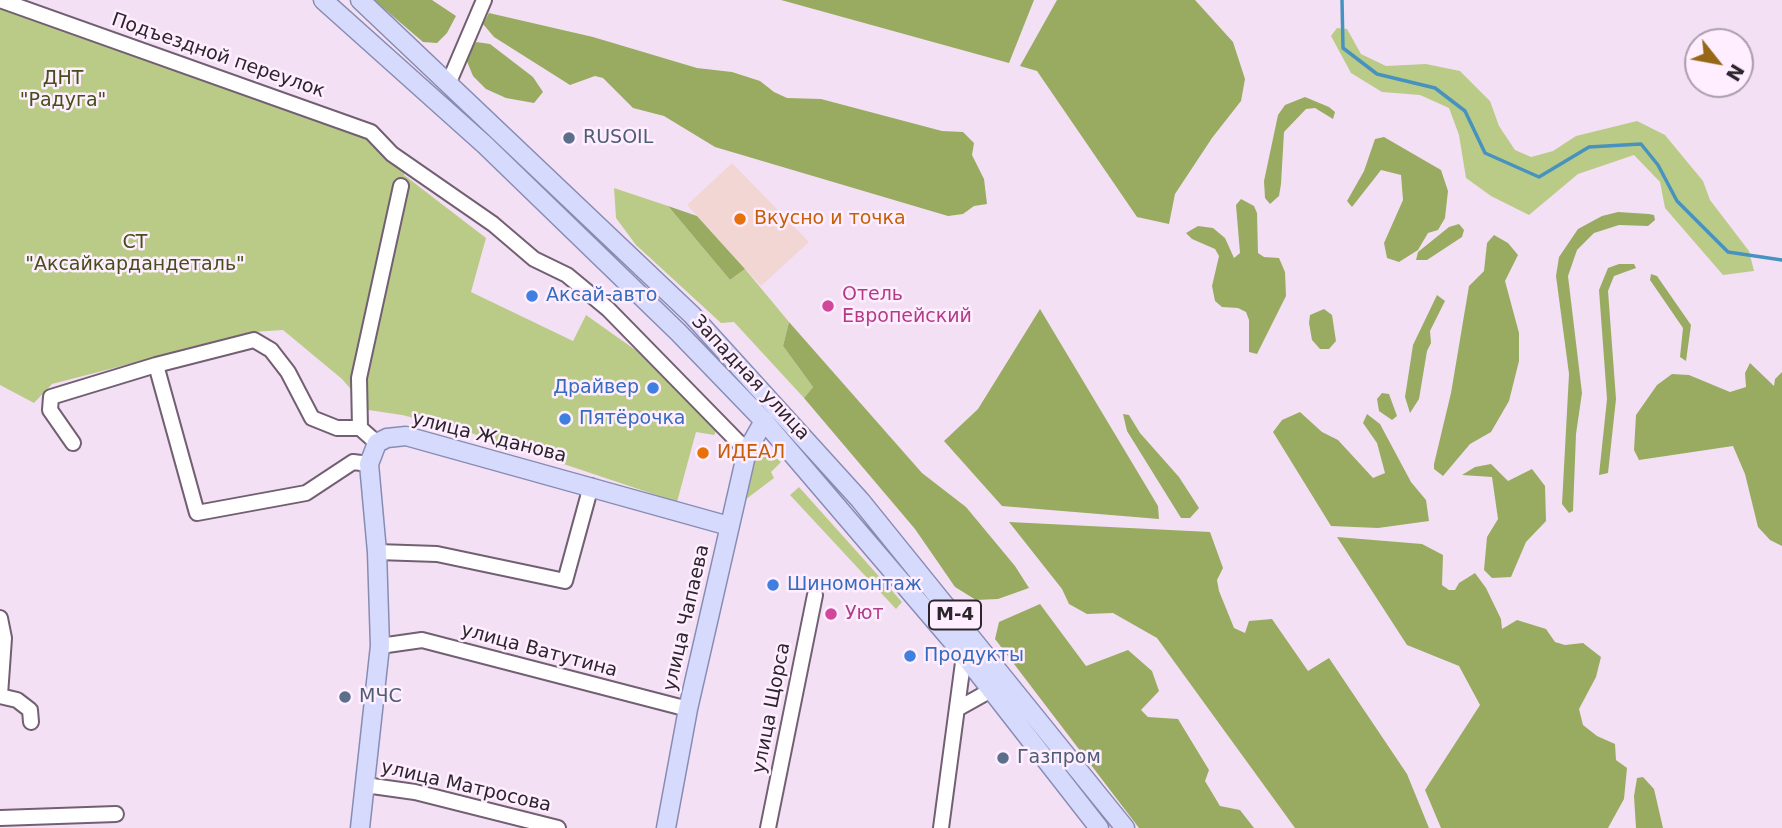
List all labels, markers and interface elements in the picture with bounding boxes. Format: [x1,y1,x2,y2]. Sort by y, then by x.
street label: Подъездной переулок [108,9,328,103]
north arrow [1684,28,1754,98]
text: N [1722,60,1749,85]
park label: ДНТ "Радуга" [20,68,106,112]
place label: RUSOIL [583,127,653,149]
marker: RUSOIL [561,130,577,146]
place label: Вкусно и точка [754,208,906,230]
marker: Вкусно и точка [732,211,748,227]
park label: СТ "Аксайкардандеталь" [25,232,245,276]
place label: Отель Европейский [842,284,972,328]
place label: Аксай-авто [546,285,657,307]
marker: Аксай-авто [524,288,540,304]
marker: Отель Европейский [820,298,836,314]
street label: Западная улица [686,311,814,445]
place label: Драйвер [553,377,639,399]
marker: Драйвер [645,380,661,396]
street label: улица Жданова [409,408,569,468]
place label: Пятёрочка [579,408,686,430]
marker: Пятёрочка [557,411,573,427]
place label: ИДЕАЛ [717,442,785,464]
marker: ИДЕАЛ [695,445,711,461]
street label: улица Чапаева [659,543,715,693]
place label: Шиномонтаж [787,574,922,596]
marker: Шиномонтаж [765,577,781,593]
road number: М-4 [929,600,981,630]
place label: Уют [845,603,884,625]
marker: Уют [823,606,839,622]
street label: улица Ватутина [458,619,620,683]
street label: улица Щорса [748,641,796,775]
place label: Продукты [924,645,1024,667]
marker: Продукты [902,648,918,664]
place label: МЧС [359,686,402,708]
marker: МЧС [337,689,353,705]
place label: Газпром [1017,747,1101,769]
marker: Газпром [995,750,1011,766]
street label: улица Матросова [379,756,553,818]

